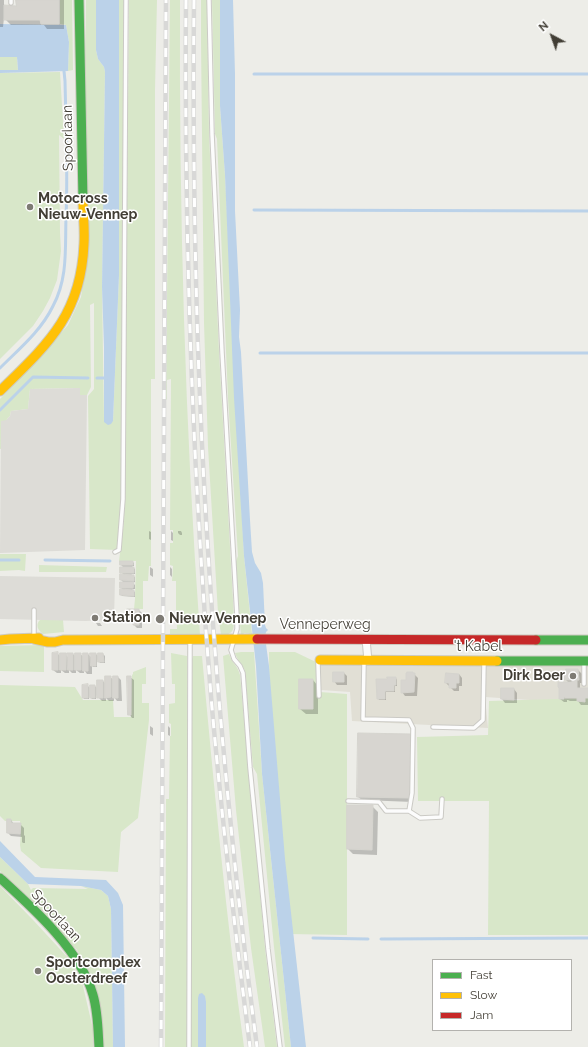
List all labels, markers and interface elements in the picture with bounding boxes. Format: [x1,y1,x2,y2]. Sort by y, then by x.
north arrow [532,16,572,56]
text: N [536,19,551,34]
street label: Spoorlaan [59,105,77,171]
place label: Motocross Nieuw-Vennep [38,191,137,224]
marker: Motocross Nieuw-Vennep [25,202,35,212]
place label: Station [103,610,151,626]
place label: Nieuw Vennep [169,611,266,627]
marker: Station [90,613,100,623]
marker: Nieuw Vennep [154,613,166,625]
street label: Venneperweg [279,617,371,633]
street label: 't Kabel [454,639,502,655]
place label: Dirk Boer [503,668,565,684]
marker: Dirk Boer [568,671,578,681]
street label: Spoorlaan [27,886,85,946]
place label: Sportcomplex Oosterdreef [46,955,141,988]
legend [432,959,572,1031]
marker: Sportcomplex Oosterdreef [33,966,43,976]
text: Fast [470,968,493,982]
text: Slow [470,988,497,1002]
text: Jam [470,1008,493,1022]

